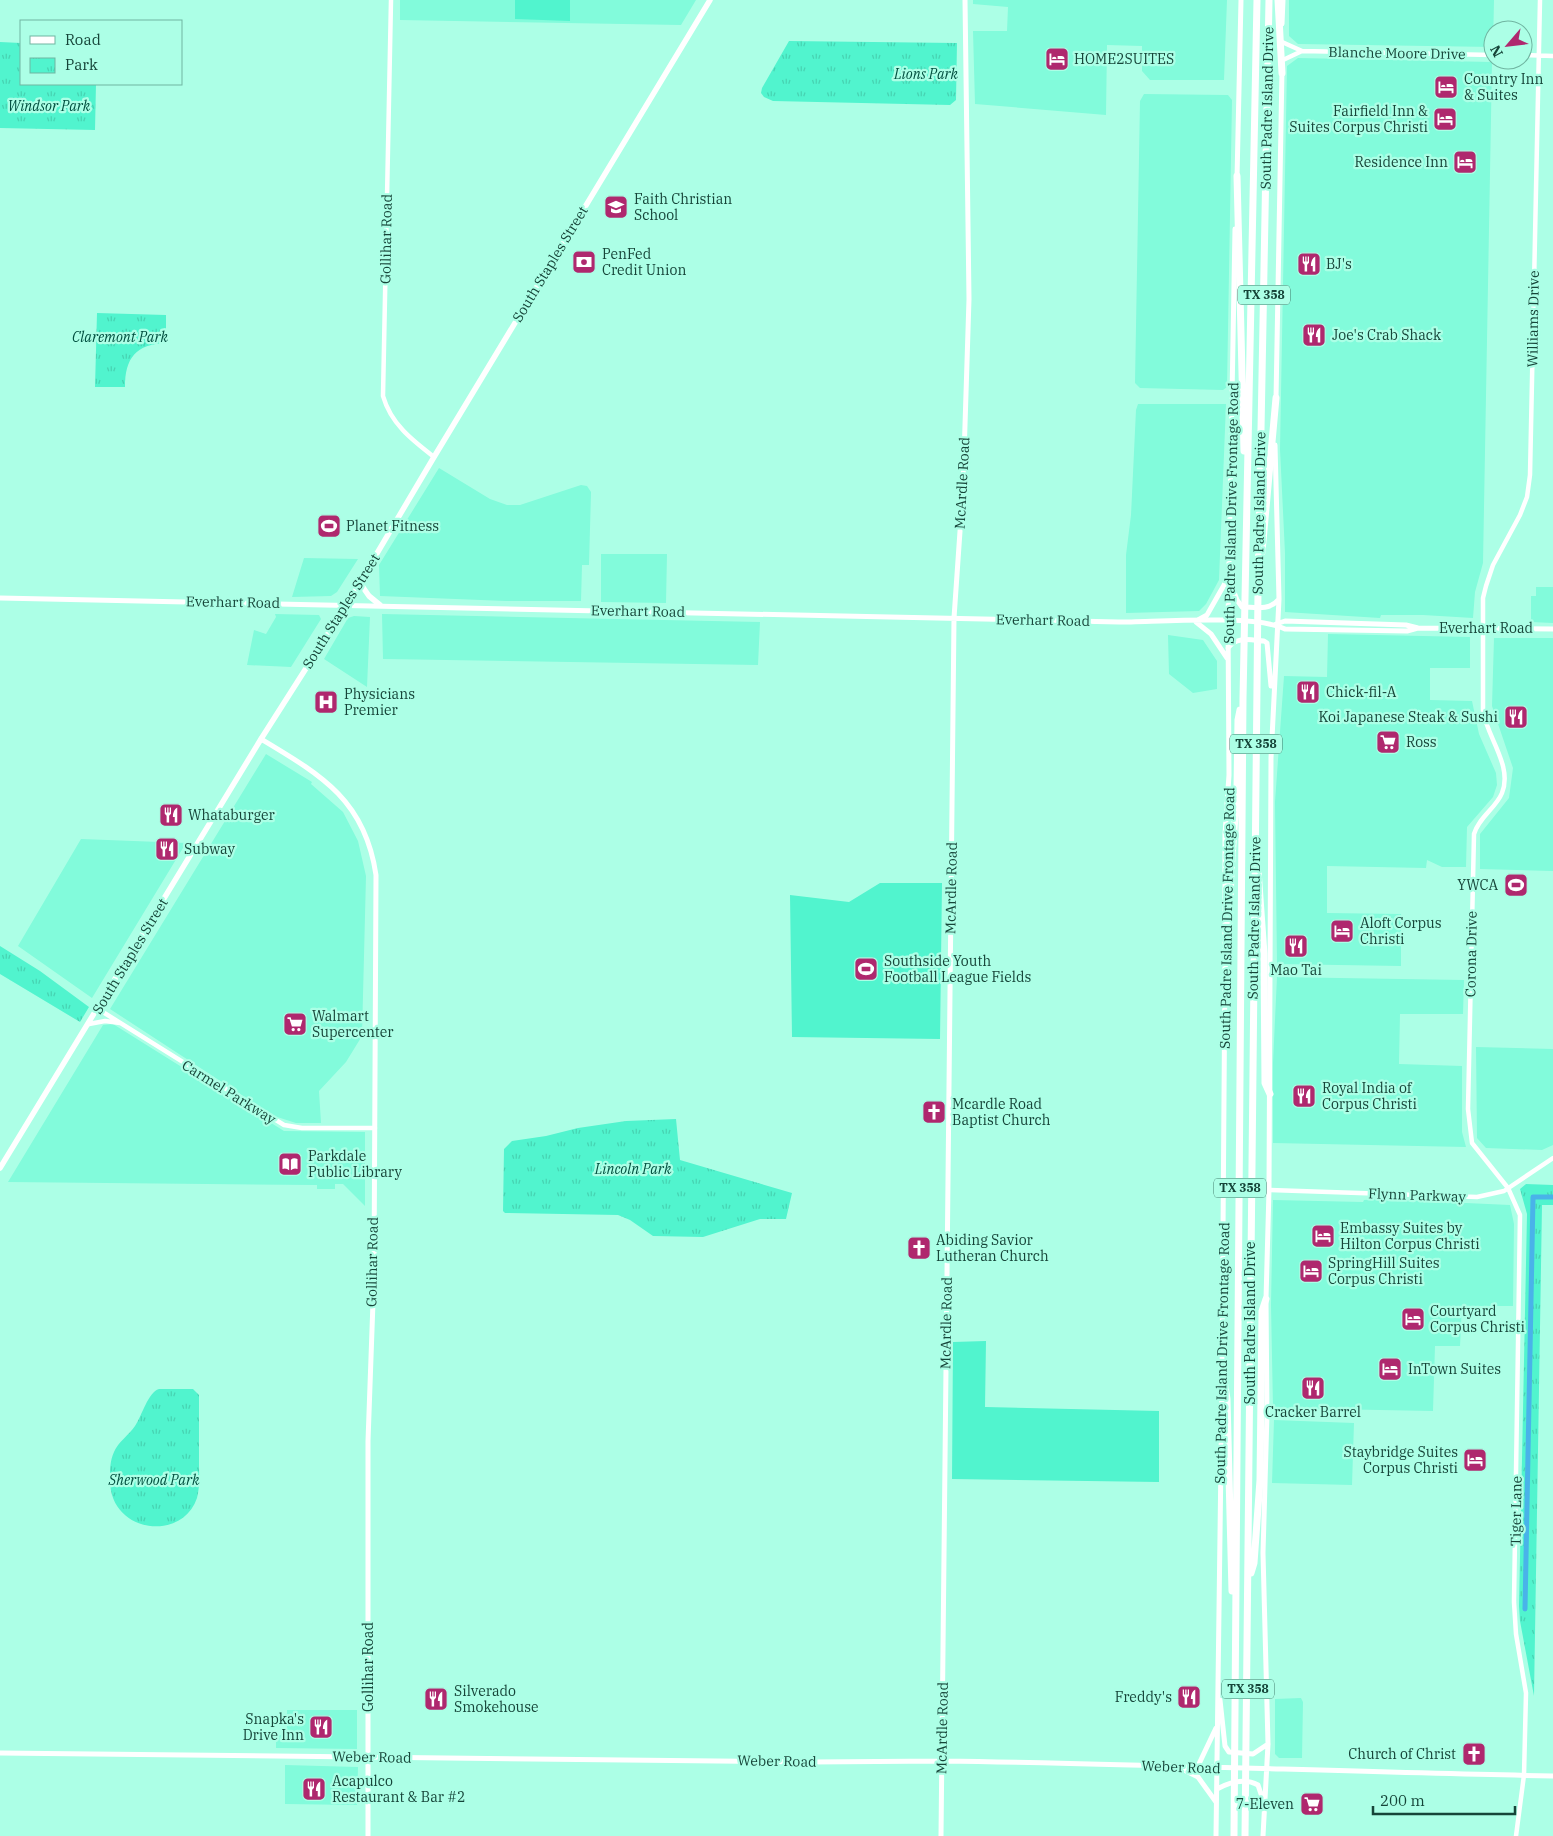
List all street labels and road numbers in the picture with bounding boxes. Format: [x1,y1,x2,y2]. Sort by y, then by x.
street label: South Padre Island Drive [1257,26,1277,190]
street label: Blanche Moore Drive [1328,43,1466,63]
street label: Gollihar Road [376,193,396,284]
street label: South Staples Street [508,203,592,325]
street label: Williams Drive [1523,270,1543,368]
road number: TX 358 [1238,286,1290,304]
street label: South Padre Island Drive Frontage Road [1220,381,1242,644]
street label: South Padre Island Drive [1249,431,1269,595]
street label: McArdle Road [951,436,973,530]
street label: South Staples Street [298,550,384,672]
street label: Everhart Road [186,592,281,612]
street label: Everhart Road [591,601,686,621]
street label: Everhart Road [996,610,1091,630]
street label: Everhart Road [1439,619,1534,637]
road number: TX 358 [1230,734,1282,754]
street label: South Padre Island Drive Frontage Road [1216,786,1238,1049]
street label: South Padre Island Drive [1244,836,1264,1000]
street label: McArdle Road [941,841,961,934]
street label: South Staples Street [88,895,172,1017]
street label: Corona Drive [1461,911,1481,997]
street label: Carmel Parkway [179,1056,280,1128]
road number: TX 358 [1214,1178,1266,1198]
street label: Flynn Parkway [1368,1184,1467,1206]
street label: Gollihar Road [362,1216,382,1307]
street label: South Padre Island Drive Frontage Road [1211,1221,1233,1484]
street label: South Padre Island Drive [1241,1242,1259,1404]
street label: McArdle Road [936,1276,956,1369]
street label: Tiger Lane [1506,1476,1526,1546]
street label: Gollihar Road [359,1622,377,1712]
road number: TX 358 [1222,1680,1274,1698]
street label: McArdle Road [932,1681,952,1774]
street label: Weber Road [332,1747,412,1767]
street label: Weber Road [737,1751,817,1771]
street label: Weber Road [1141,1757,1221,1777]

